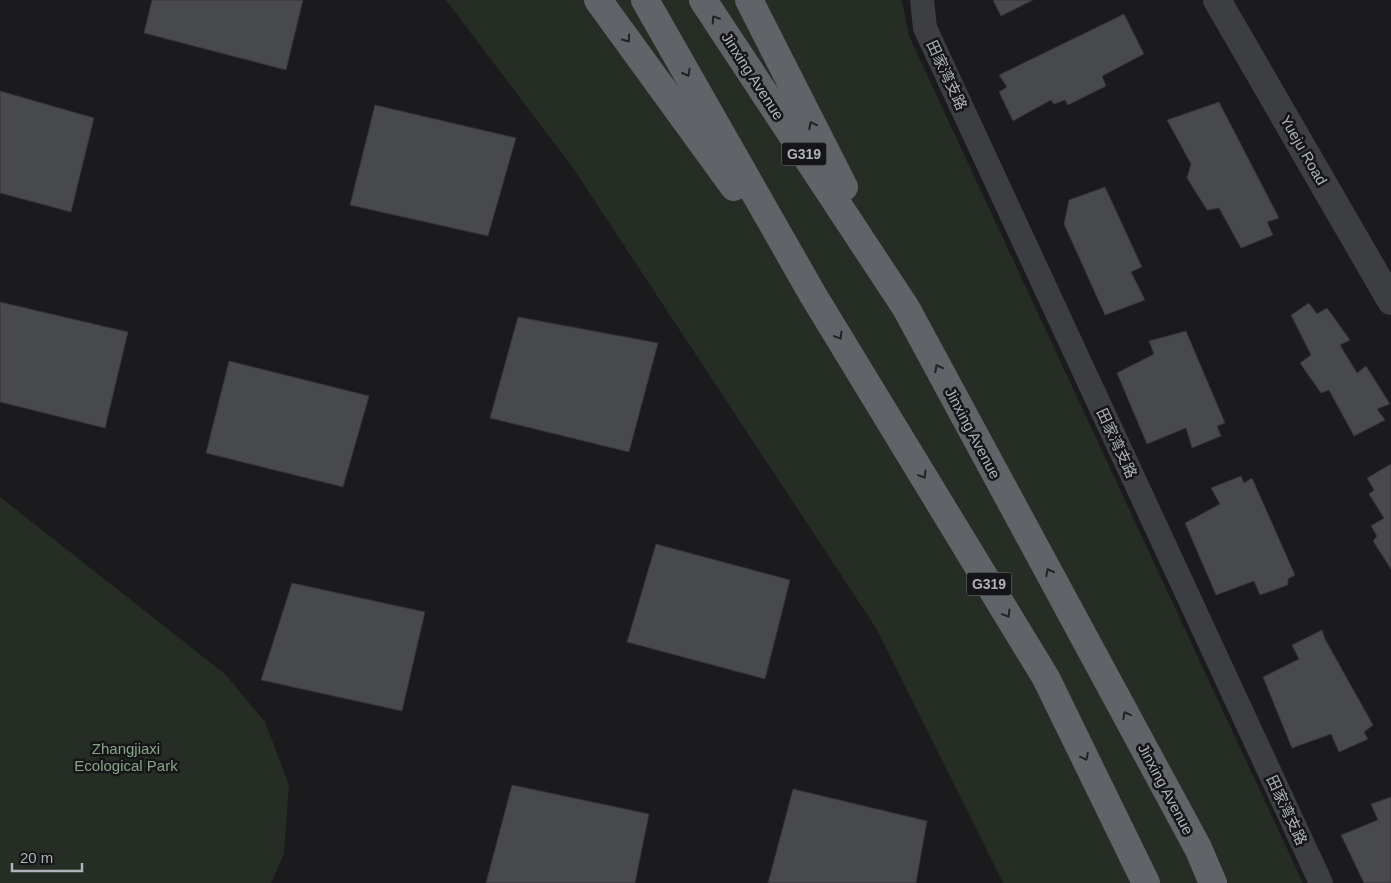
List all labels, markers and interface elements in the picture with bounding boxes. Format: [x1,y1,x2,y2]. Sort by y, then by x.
one-way arrow [712,15,722,24]
street label: Jinxing Avenue [718,29,788,123]
one-way arrow [621,33,629,42]
street label: 田家湾支路 [923,37,971,113]
one-way arrow [680,67,690,76]
street label: Yueju Road [1277,112,1331,188]
one-way arrow [808,121,818,130]
road number: G319 [782,142,826,166]
one-way arrow [832,331,842,340]
one-way arrow [934,364,944,373]
street label: Jinxing Avenue [942,385,1004,481]
street label: 田家湾支路 [1093,405,1141,481]
one-way arrow [917,470,927,479]
one-way arrow [1045,569,1055,578]
road number: G319 [966,572,1012,596]
one-way arrow [1001,609,1011,618]
one-way arrow [1123,712,1133,721]
park label: Zhangjiaxi Ecological Park [74,740,178,774]
street label: Jinxing Avenue [1135,741,1197,837]
one-way arrow [1078,752,1089,761]
street label: 田家湾支路 [1263,772,1311,848]
scale bar [12,840,82,872]
text: 20 m [20,849,53,866]

